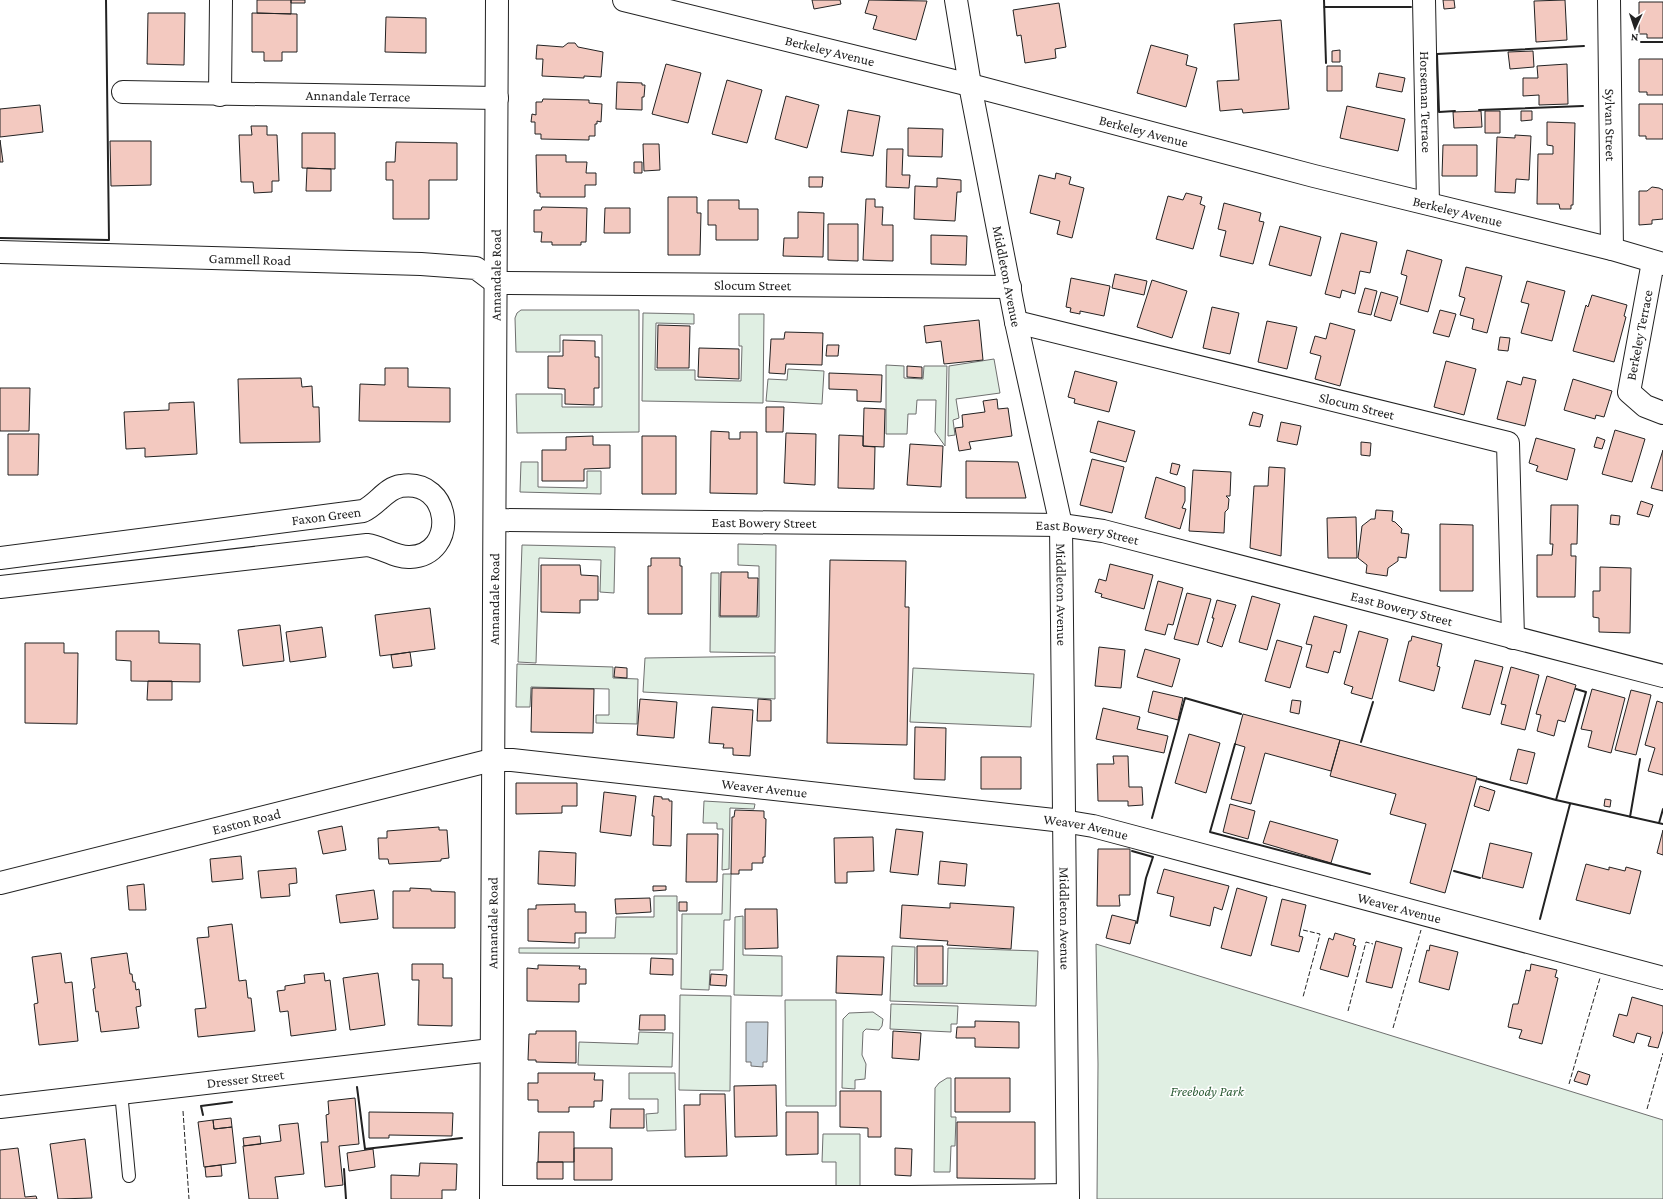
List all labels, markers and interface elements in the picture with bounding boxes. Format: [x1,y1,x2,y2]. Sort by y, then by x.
north arrow [1615,8,1655,48]
street label: Berkeley Avenue [783,32,876,69]
text: N [1630,32,1639,44]
street label: Horseman Terrace [1417,51,1435,153]
street label: Annandale Terrace [306,87,410,105]
street label: Sylvan Street [1602,89,1619,162]
street label: Berkeley Avenue [1097,112,1190,150]
street label: Berkeley Avenue [1411,193,1504,230]
street label: Middleton Avenue [989,224,1025,328]
street label: Annandale Road [487,228,504,321]
street label: Gammell Road [208,250,292,268]
street label: Slocum Street [714,277,792,293]
street label: Berkeley Terrace [1622,289,1656,381]
street label: Slocum Street [1317,389,1397,423]
street label: Faxon Green [291,503,362,528]
street label: East Bowery Street [712,514,817,531]
street label: East Bowery Street [1036,517,1141,548]
street label: Middleton Avenue [1053,543,1070,646]
street label: Annandale Road [486,552,502,645]
street label: East Bowery Street [1349,587,1455,629]
street label: Weaver Avenue [721,775,808,801]
street label: Easton Road [211,805,283,838]
street label: Weaver Avenue [1043,811,1130,843]
street label: Middleton Avenue [1057,867,1074,970]
street label: Annandale Road [484,876,501,969]
street label: Weaver Avenue [1356,889,1443,927]
street label: Dresser Street [206,1066,285,1091]
park label: Freebody Park [1170,1083,1245,1099]

